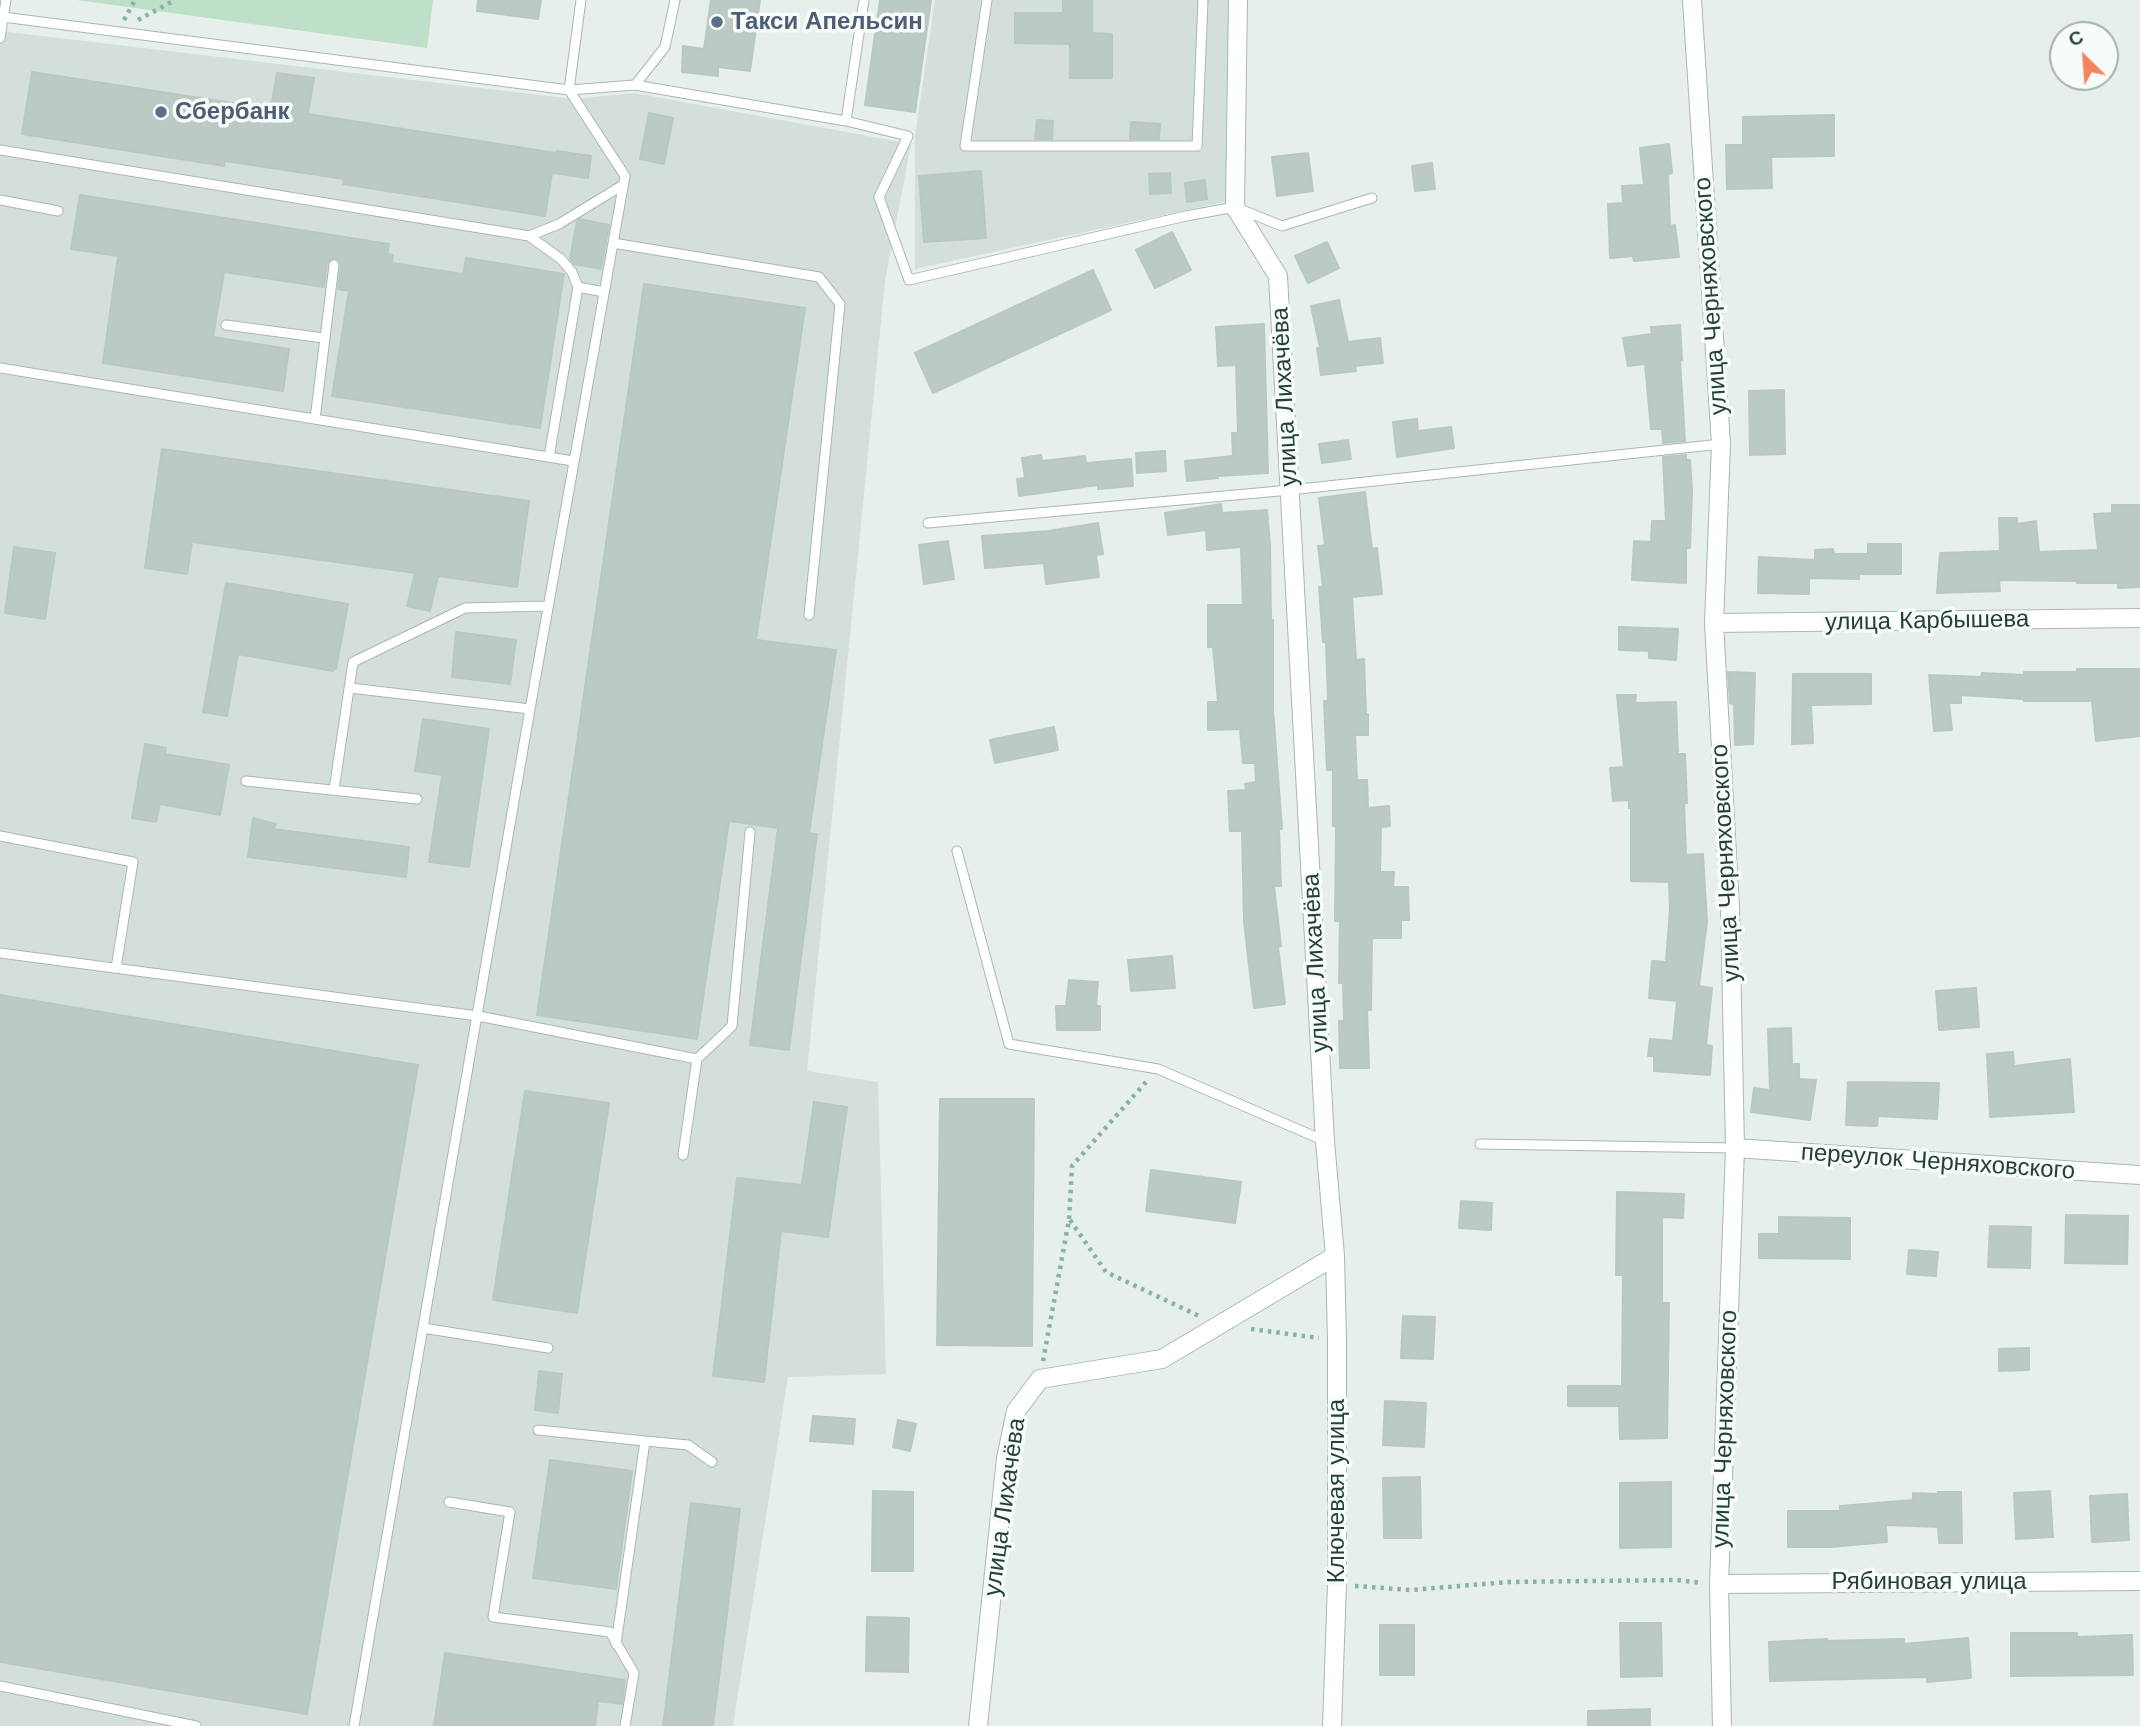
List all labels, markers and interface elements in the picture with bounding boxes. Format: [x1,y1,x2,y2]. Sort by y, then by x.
place label: Такси Апельсин [731,8,923,36]
marker: Такси Апельсин [709,14,725,30]
north arrow [2049,21,2119,91]
text: С [2065,25,2087,52]
place label: Сбербанк [175,98,290,126]
marker: Сбербанк [153,104,169,120]
street label: улица Черняховского [1688,176,1734,416]
street label: улица Лихачёва [1266,307,1304,487]
street label: улица Карбышева [1825,605,2029,637]
street label: улица Черняховского [1705,743,1747,983]
street label: улица Лихачёва [1297,873,1335,1053]
street label: переулок Черняховского [1800,1138,2076,1186]
street label: улица Черняховского [1706,1309,1744,1549]
street label: Ключевая улица [1323,1399,1351,1583]
street label: улица Лихачёва [978,1416,1032,1598]
street label: Рябиновая улица [1832,1568,2026,1596]

